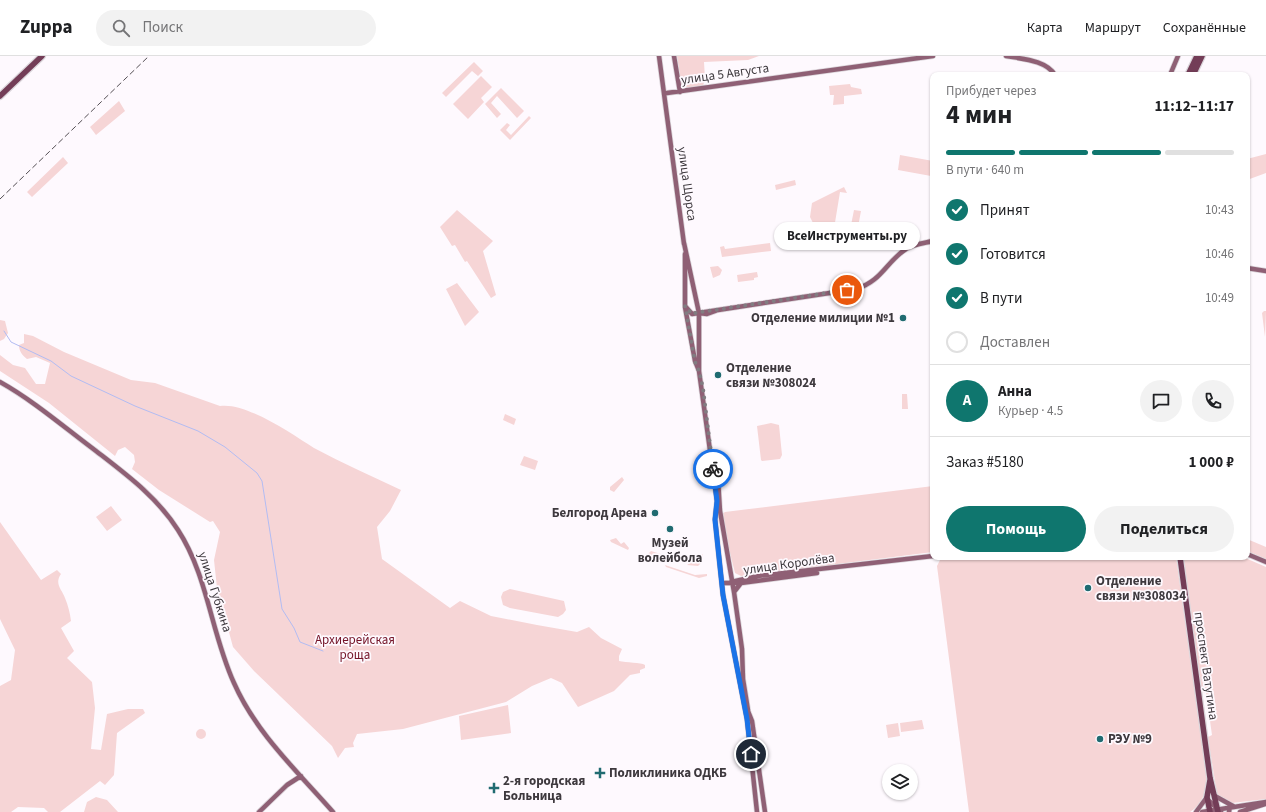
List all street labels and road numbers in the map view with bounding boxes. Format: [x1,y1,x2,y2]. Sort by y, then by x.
street label: улица 5 Августа [680,59,770,89]
street label: улица Щорса [673,146,701,222]
street label: улица Королёва [742,549,836,579]
street label: улица Губкина [194,550,236,634]
street label: проспект Ватутина [1189,611,1223,721]

